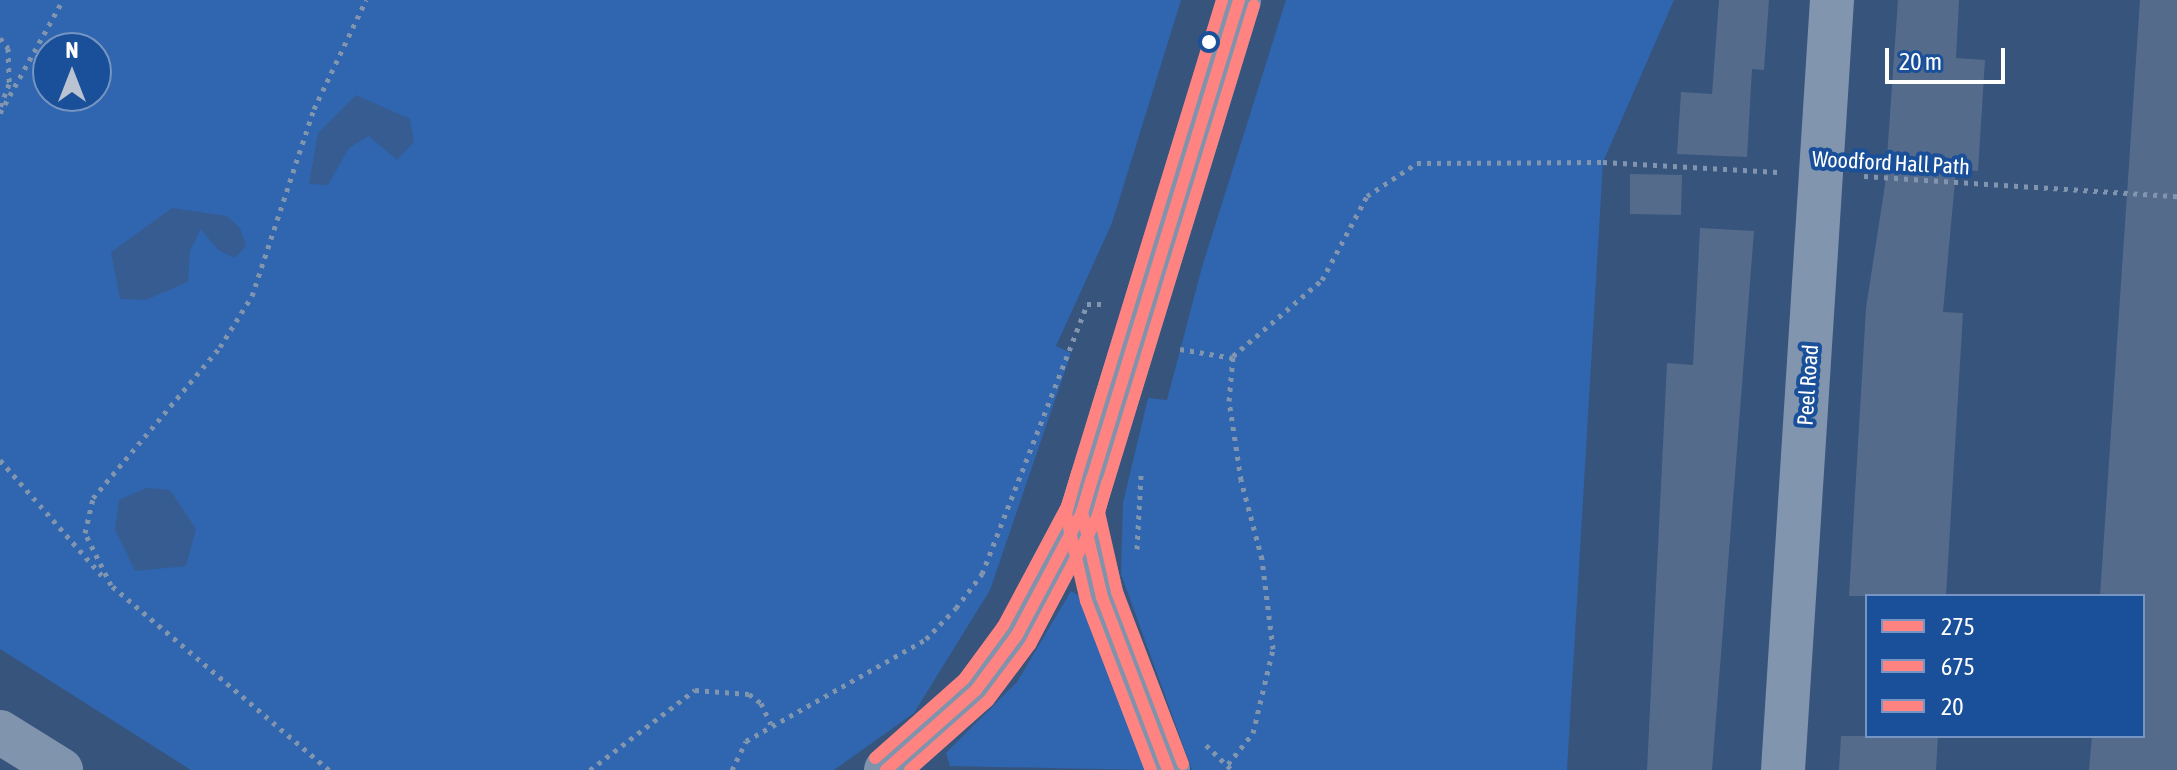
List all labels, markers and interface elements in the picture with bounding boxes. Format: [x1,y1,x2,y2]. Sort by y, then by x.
north arrow [32,32,112,112]
scale bar [1889,32,2009,82]
unlabelled marker [1201,34,1217,50]
text: N [66,37,78,63]
text: 20 m [1899,48,1942,75]
street label: Woodford Hall Path [1811,146,1971,180]
street label: Peel Road [1792,344,1824,426]
legend [1865,594,2145,738]
text: 275 [1941,613,1975,640]
text: 675 [1941,653,1975,680]
text: 20 [1941,693,1964,720]

